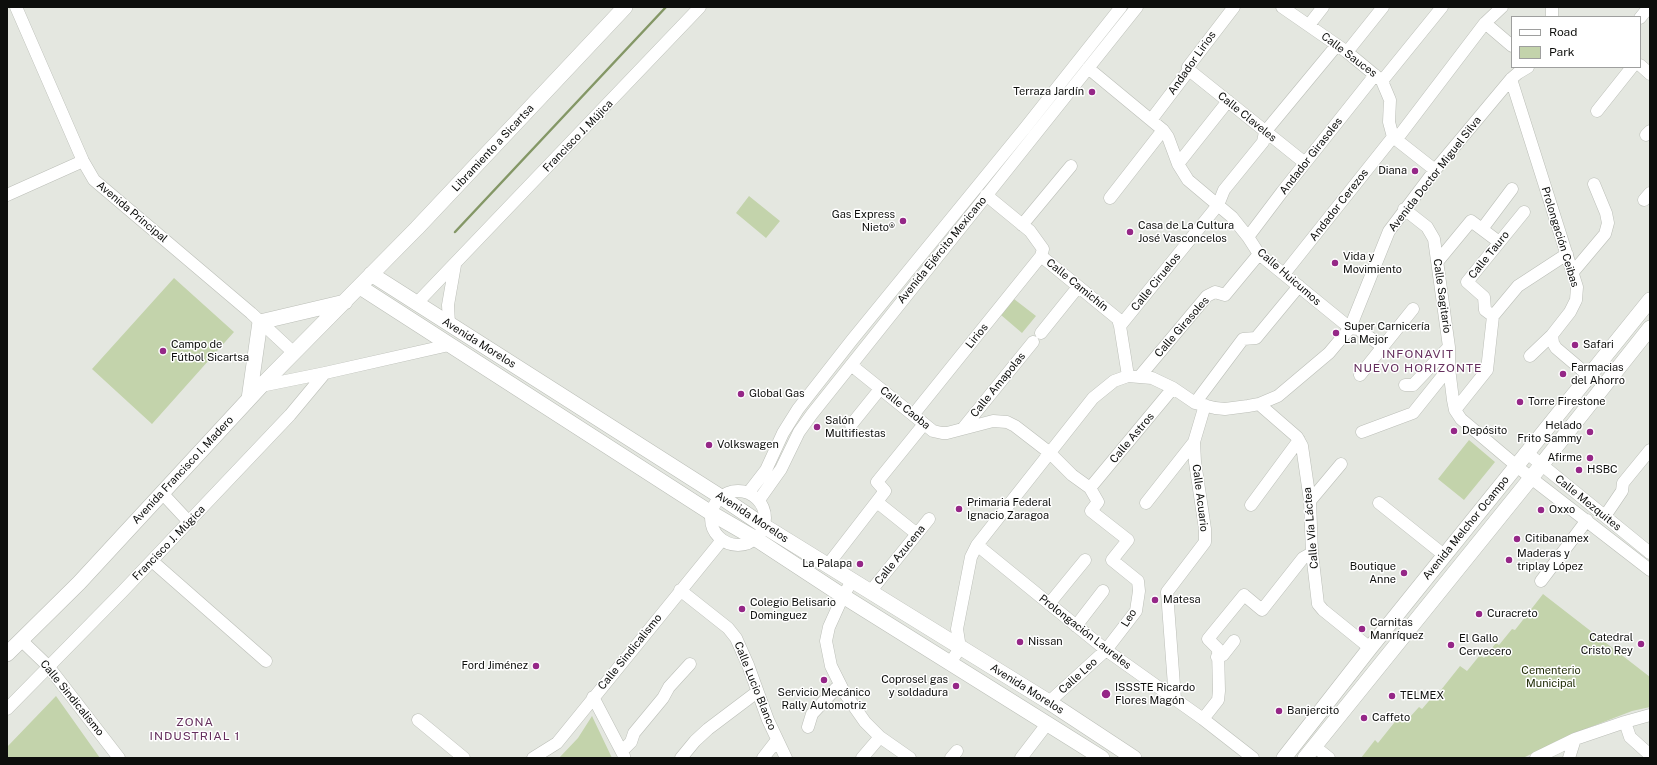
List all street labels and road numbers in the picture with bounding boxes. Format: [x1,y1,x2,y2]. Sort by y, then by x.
street label: Andador Lirios [1165,29,1219,97]
street label: Calle Sauces [1319,30,1379,80]
street label: Calle Claveles [1215,89,1279,145]
street label: Francisco J. Mújica [540,97,616,175]
street label: Libramiento a Sicartsa [449,102,537,194]
street label: Avenida Doctor Miguel Silva [1386,114,1484,234]
street label: Andador Girasoles [1277,115,1345,197]
street label: Andador Cerezos [1307,166,1371,244]
street label: Avenida Principal [94,179,170,245]
street label: Prolongación Ceibas [1538,185,1582,289]
street label: Avenida Ejército Mexicano [895,194,989,306]
street label: Calle Tauro [1466,228,1512,282]
street label: Calle Huicumos [1254,246,1324,308]
street label: Calle Ciruelos [1129,250,1183,314]
street label: Calle Camichín [1043,256,1111,314]
street label: Calle Sagitario [1430,258,1454,334]
street label: Calle Girasoles [1152,294,1212,360]
street label: Avenida Morelos [440,315,518,371]
street label: Lirios [963,321,991,351]
street label: Calle Amapolas [968,350,1028,420]
street label: Calle Caoba [877,384,933,432]
street label: Calle Astros [1107,410,1157,466]
street label: Avenida Francisco I. Madero [130,413,236,527]
street label: Calle Acuario [1189,463,1211,533]
street label: Calle Mezquites [1552,472,1624,534]
street label: Avenida Melchor Ocampo [1420,473,1512,583]
street label: Calle Vía Láctea [1301,487,1321,569]
street label: Avenida Morelos [713,488,791,546]
street label: Francisco J. Múgica [130,503,208,583]
street label: Calle Azucena [872,523,928,587]
street label: Prolongación Laureles [1036,592,1134,672]
street label: Leo [1118,607,1140,629]
street label: Calle Sindicalismo [595,611,665,693]
street label: Calle Lucio Blanco [731,640,779,732]
street label: Calle Leo [1056,655,1100,697]
street label: Calle Sindicalismo [37,657,107,739]
street label: Avenida Morelos [988,661,1066,717]

